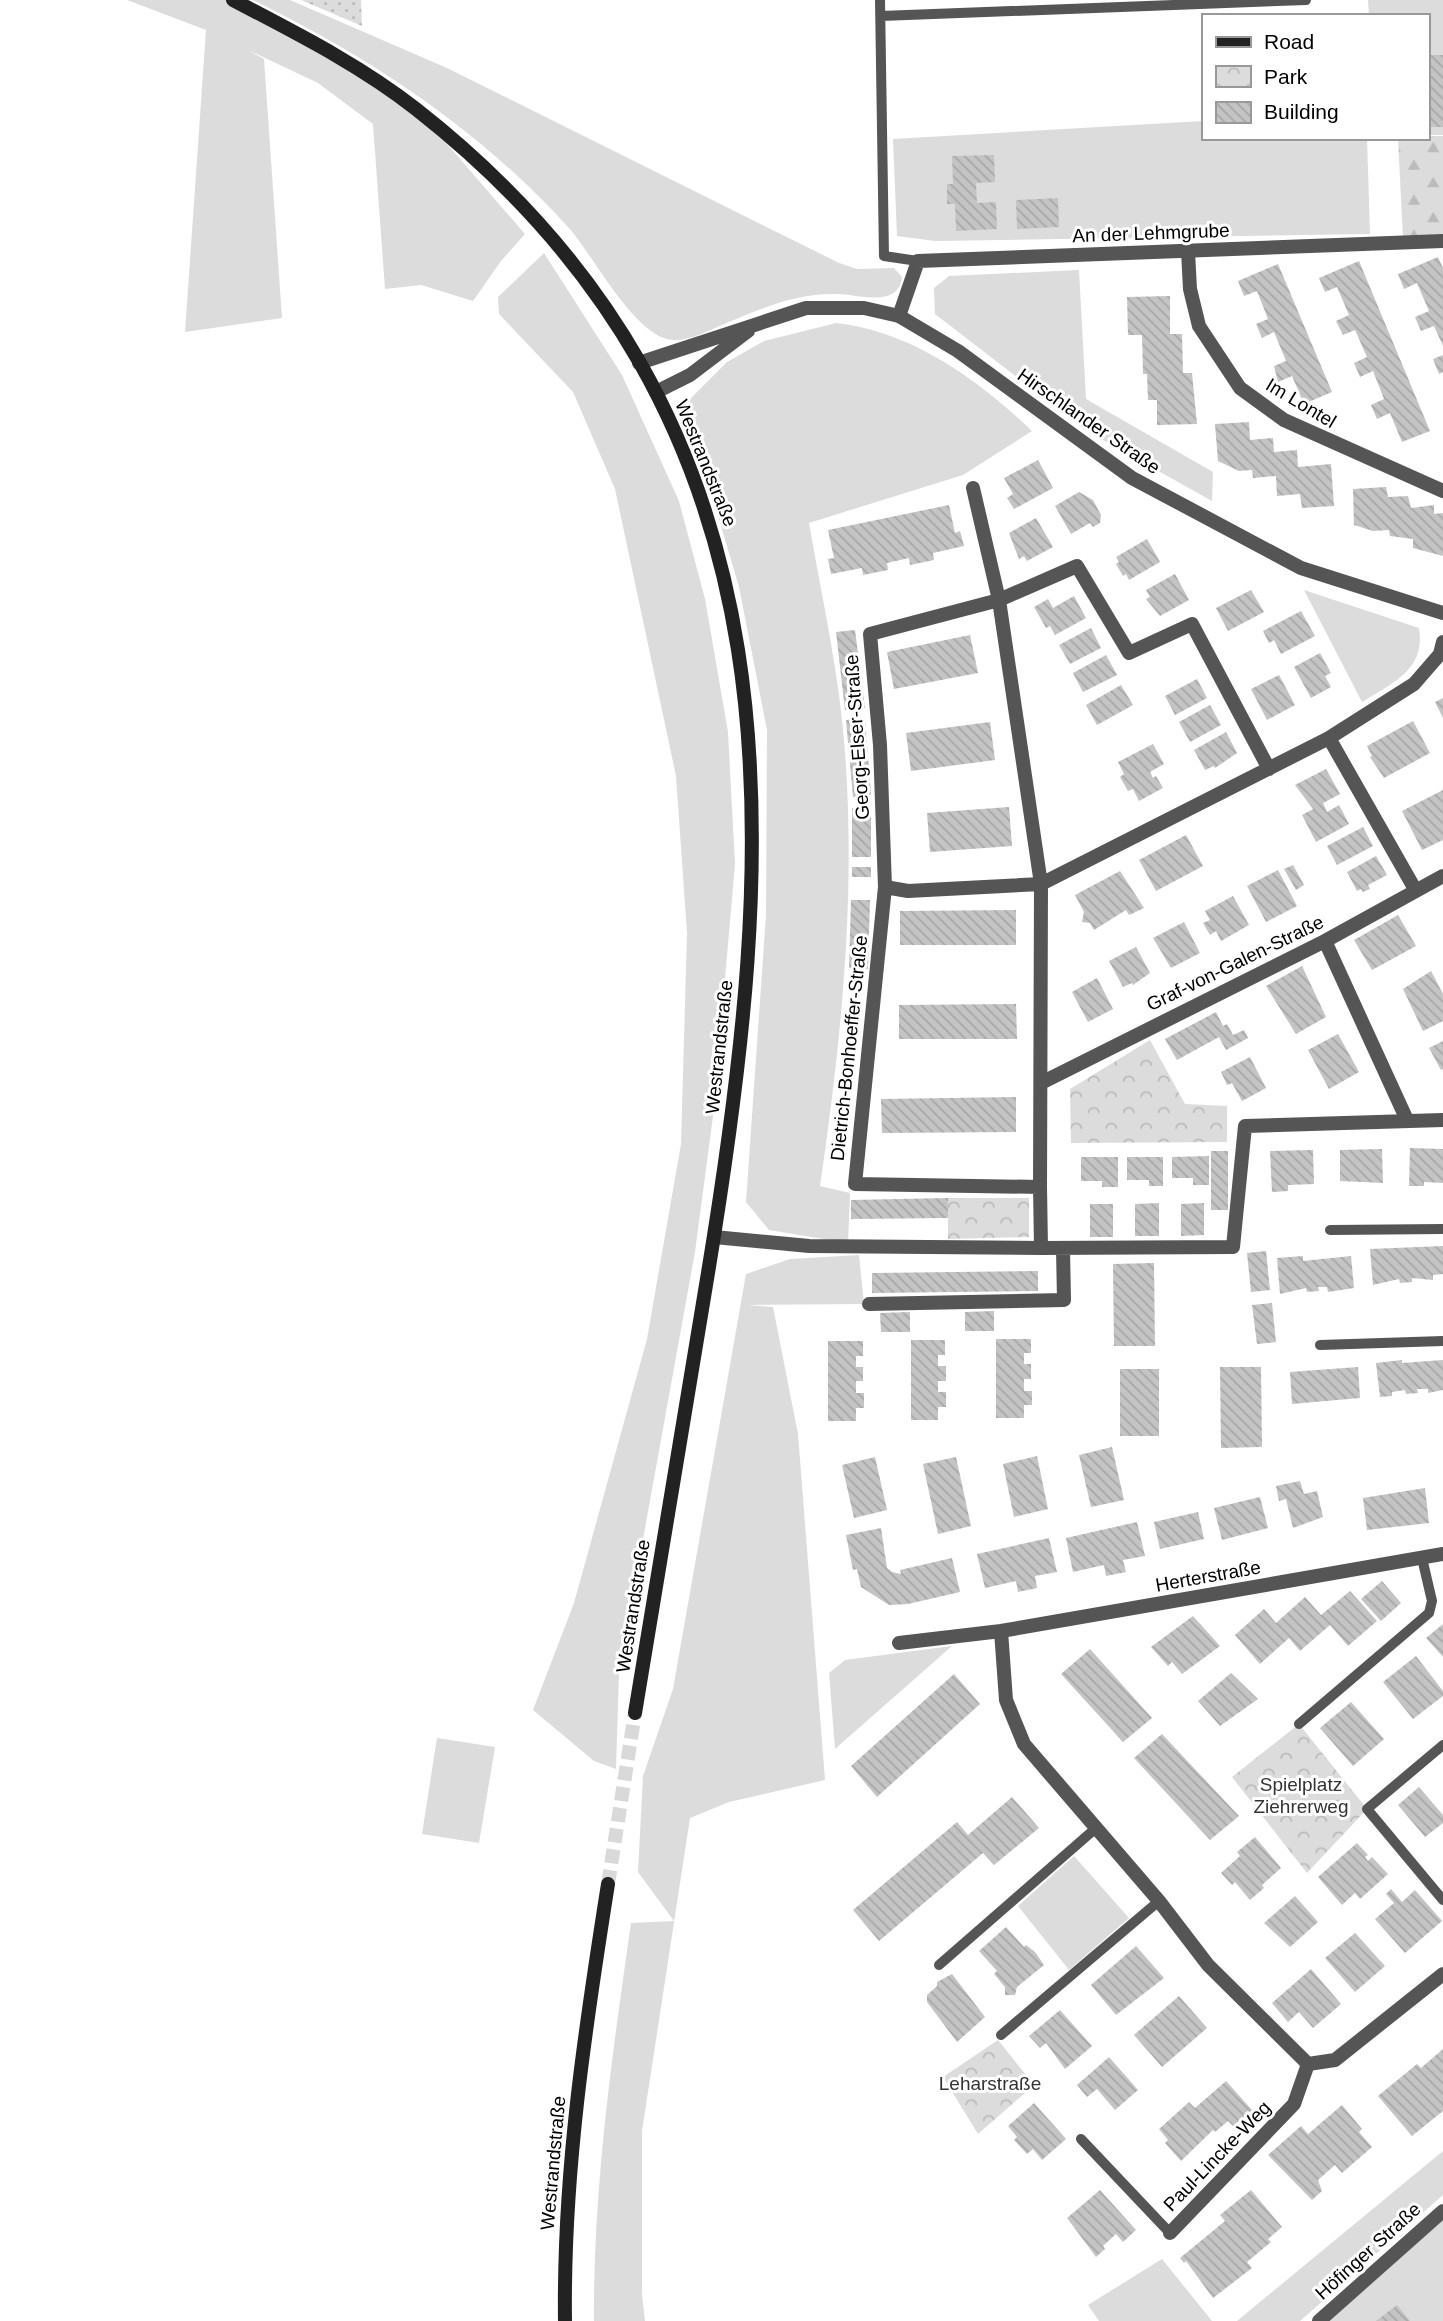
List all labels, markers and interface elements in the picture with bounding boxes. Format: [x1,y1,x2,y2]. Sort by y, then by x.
legend [1202,14,1429,140]
text: Road [1264,30,1314,53]
text: Park [1264,65,1308,88]
text: Building [1264,100,1339,123]
street label: An der Lehmgrube [1072,220,1230,246]
street label: Hirschlander Straße [1014,364,1164,478]
street label: Im Lontel [1262,374,1340,432]
street label: Westrandstraße [671,397,741,529]
street label: Georg-Elser-Straße [841,654,873,820]
street label: Graf-von-Galen-Straße [1143,911,1327,1015]
street label: Dietrich-Bonhoeffer-Straße [827,934,871,1162]
street label: Westrandstraße [702,979,736,1115]
street label: Westrandstraße [612,1538,654,1674]
street label: Herterstraße [1154,1556,1262,1596]
park label: Spielplatz Ziehrerweg [1253,1774,1349,1817]
park label: Leharstraße [939,2073,1041,2094]
street label: Westrandstraße [537,2095,569,2231]
street label: Paul-Lincke-Weg [1159,2097,1275,2215]
street label: Höfinger Straße [1311,2198,1425,2304]

